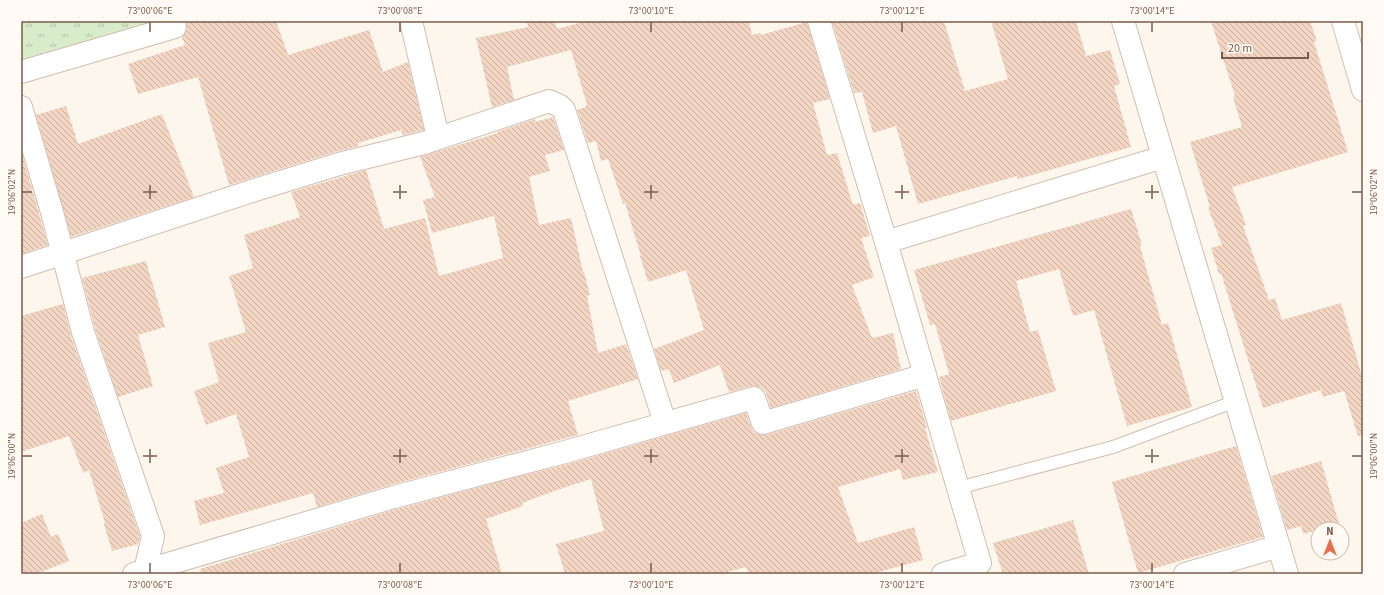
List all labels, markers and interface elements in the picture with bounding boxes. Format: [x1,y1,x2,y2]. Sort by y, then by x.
text: 73°00'06"E [127,4,173,18]
text: 73°00'08"E [377,4,423,18]
text: 73°00'10"E [628,4,674,18]
text: 73°00'12"E [879,4,925,18]
text: 73°00'14"E [1129,4,1175,18]
scale bar [1222,34,1308,60]
text: 20 m [1228,40,1252,57]
text: 19°06'02"N [5,169,19,215]
text: 19°06'02"N [1367,169,1381,215]
text: 19°06'00"N [5,433,19,479]
text: 19°06'00"N [1367,433,1381,479]
north arrow [1310,521,1350,561]
text: N [1326,524,1334,539]
text: 73°00'06"E [127,578,173,592]
text: 73°00'08"E [377,578,423,592]
text: 73°00'10"E [628,578,674,592]
text: 73°00'12"E [879,578,925,592]
text: 73°00'14"E [1129,578,1175,592]

